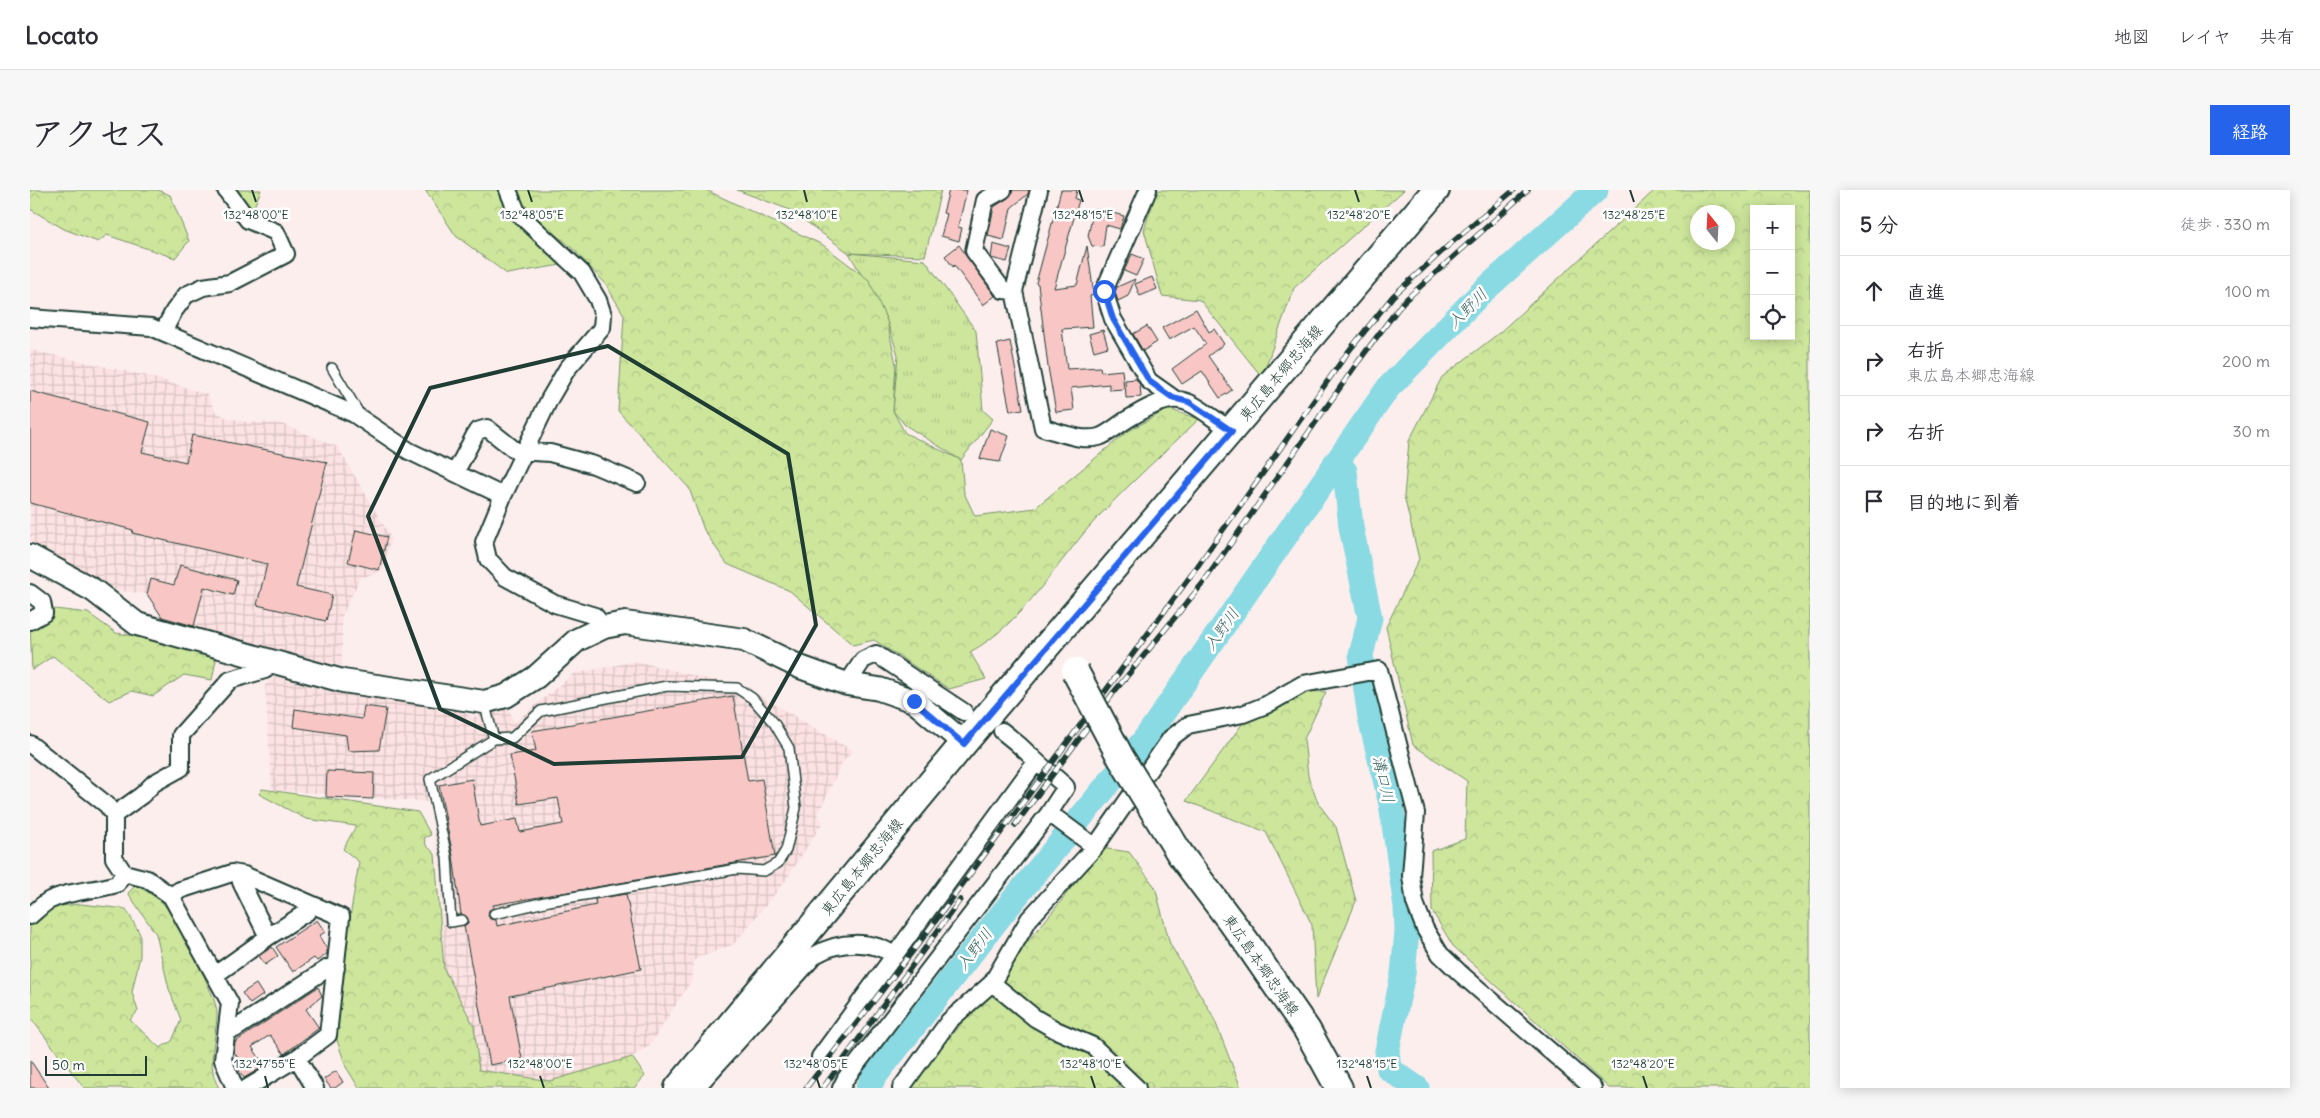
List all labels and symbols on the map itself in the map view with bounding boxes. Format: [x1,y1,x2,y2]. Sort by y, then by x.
north arrow [1690,205,1735,250]
text: 132°48'00"E [224,207,288,222]
text: 132°48'05"E [500,207,564,222]
text: 132°48'10"E [776,207,838,222]
text: 132°48'15"E [1053,207,1113,222]
text: 132°48'20"E [1327,207,1391,222]
text: 132°48'25"E [1603,207,1665,222]
route start [1093,280,1116,303]
water label: 入野川 [1443,284,1491,332]
street label: 東広島本郷忠海線 [1235,321,1326,425]
water label: 入野川 [1199,604,1243,654]
route end [903,690,926,713]
water label: 溝口川 [1369,753,1399,805]
street label: 東広島本郷忠海線 [816,814,907,919]
street label: 東広島本郷忠海線 [1219,910,1304,1019]
water label: 入野川 [952,924,996,974]
scale bar [45,1053,148,1076]
text: 132°47'55"E [234,1056,296,1071]
text: 132°48'00"E [508,1056,572,1071]
text: 132°48'05"E [784,1056,848,1071]
text: 132°48'10"E [1060,1056,1122,1071]
text: 132°48'15"E [1337,1056,1397,1071]
text: 132°48'20"E [1611,1056,1675,1071]

